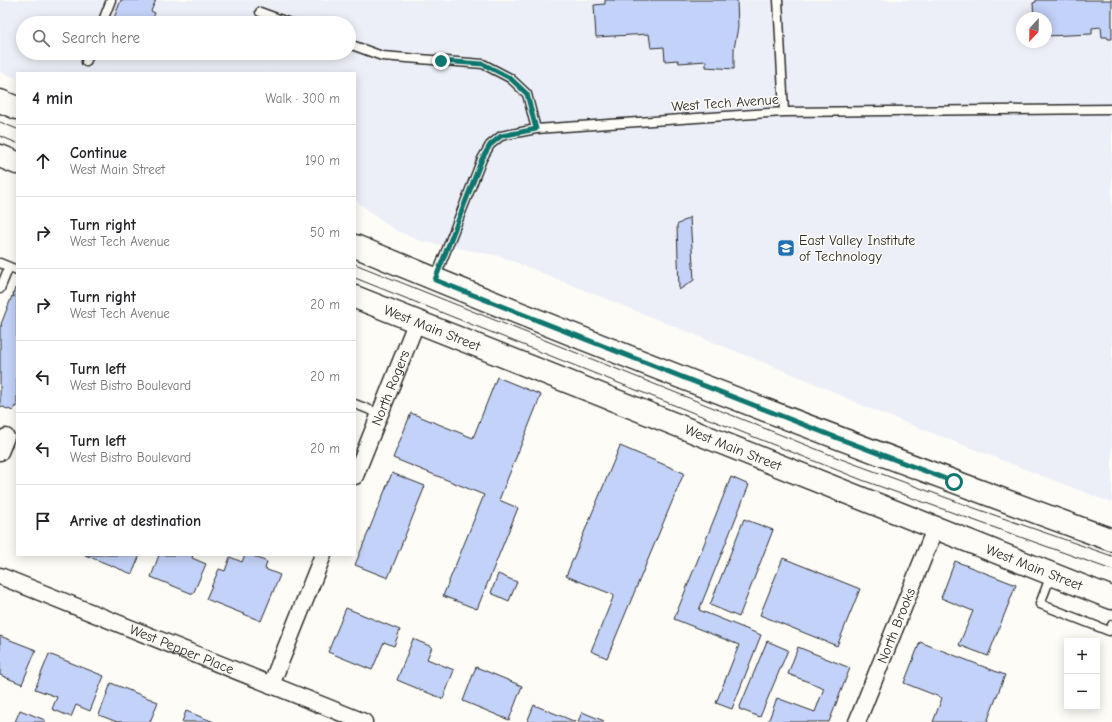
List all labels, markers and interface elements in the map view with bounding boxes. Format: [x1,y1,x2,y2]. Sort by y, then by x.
north arrow [1016,12,1052,48]
search box [16,16,356,60]
icon: search [30,27,52,49]
text: Search here [62,29,140,47]
route end [432,52,450,70]
text: 4 min [32,89,73,108]
text: Walk · 300 m [265,91,340,106]
street label: West Tech Avenue [671,91,779,115]
text: Continue [70,144,127,162]
icon: ahead [32,150,54,172]
text: 190 m [305,153,340,168]
text: West Main Street [70,162,165,177]
text: Turn right [70,216,136,234]
icon: right [32,222,54,244]
text: 50 m [310,225,340,240]
place label: East Valley Institute of Technology [799,232,915,265]
text: West Tech Avenue [70,234,170,249]
school or university icon: East Valley Institute of Technology [776,238,796,258]
text: Turn right [70,288,136,306]
icon: right [32,294,54,316]
text: 20 m [310,297,340,312]
street label: West Main Street [381,301,484,355]
text: West Tech Avenue [70,306,170,321]
street label: North Rogers [368,347,413,428]
text: Turn left [70,360,126,378]
icon: left [32,366,54,388]
text: 20 m [310,369,340,384]
text: West Bistro Boulevard [70,378,191,393]
street label: West Main Street [682,421,785,475]
text: Turn left [70,432,126,450]
icon: left [32,438,54,460]
text: 20 m [310,441,340,456]
text: West Bistro Boulevard [70,450,191,465]
route start [945,473,963,491]
icon: arrive [32,510,54,532]
text: Arrive at destination [70,512,201,530]
street label: West Main Street [984,540,1086,594]
street label: North Brooks [873,585,919,666]
street label: West Pepper Place [127,620,237,678]
map controls [1064,638,1100,710]
button: + [1064,638,1100,674]
button: − [1064,674,1100,710]

